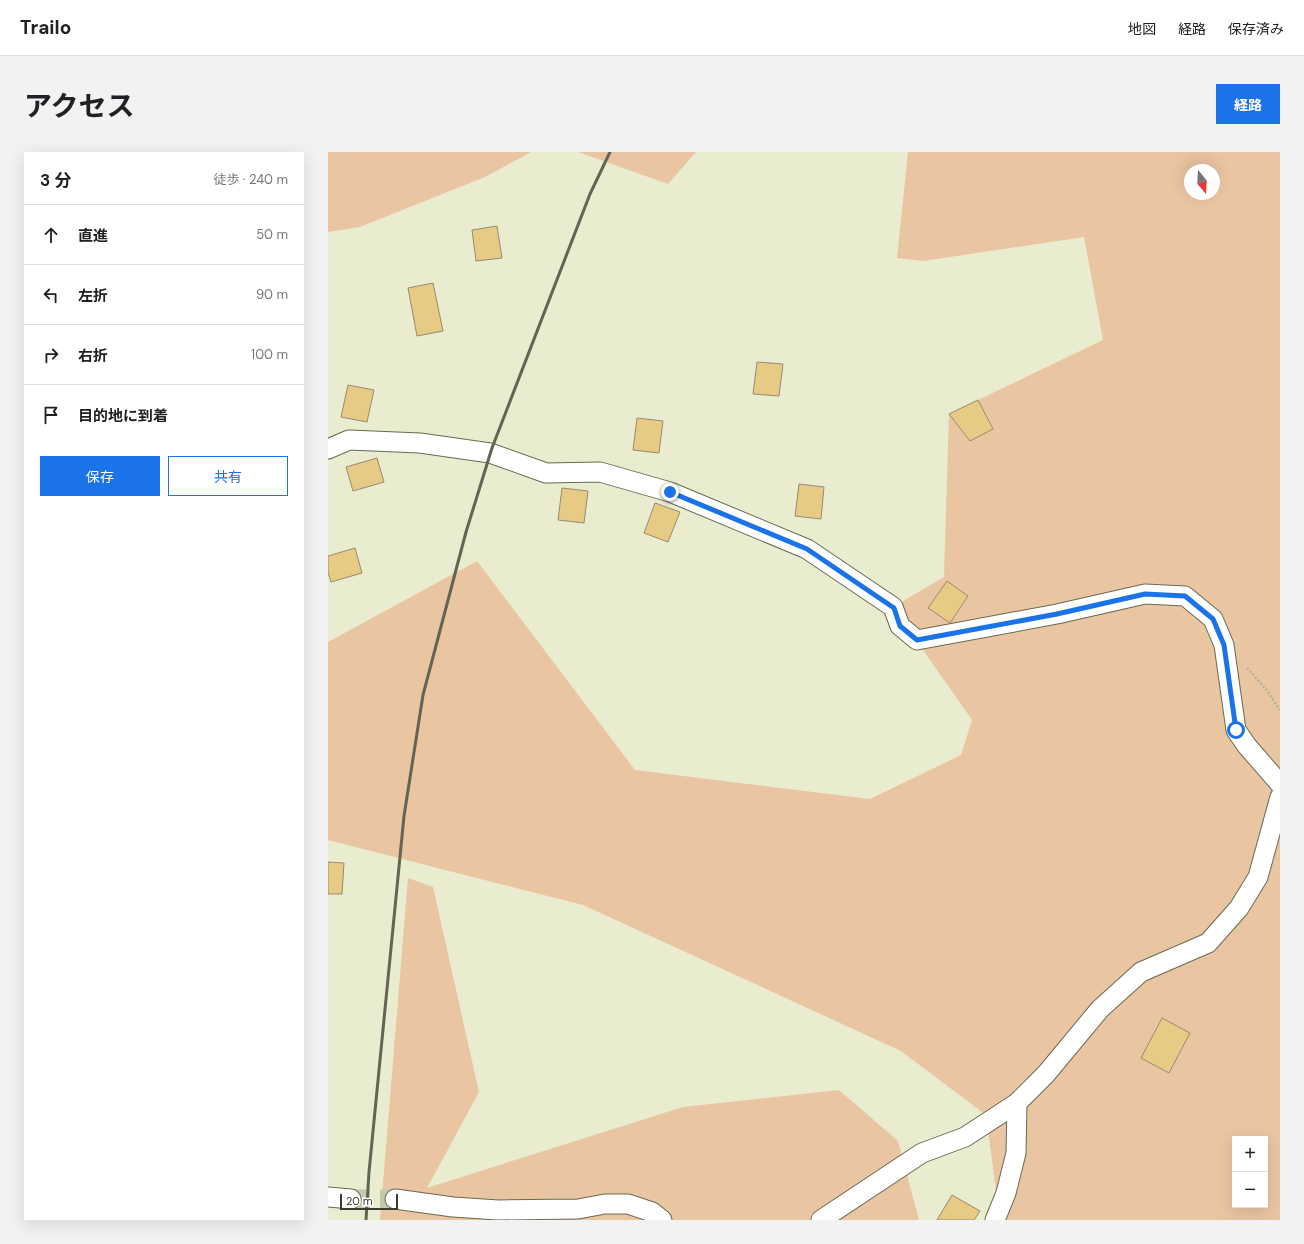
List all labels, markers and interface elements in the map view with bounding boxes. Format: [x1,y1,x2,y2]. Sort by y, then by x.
text: Trailo [20,15,71,40]
text: 地図 [1128,20,1156,38]
text: 経路 [1178,20,1206,38]
text: 保存済み [1228,20,1284,38]
button: 経路 [1216,84,1280,124]
text: アクセス [24,88,135,125]
north arrow [1184,164,1220,200]
text: 3 分 [40,169,71,191]
text: 徒歩 · 240 m [213,171,288,188]
icon: ahead [40,224,62,246]
text: 直進 [78,226,108,246]
text: 50 m [256,226,288,243]
icon: left [40,284,62,306]
text: 左折 [78,286,108,306]
text: 90 m [256,286,288,303]
icon: right [40,344,62,366]
text: 右折 [78,346,108,366]
text: 100 m [251,346,288,363]
icon: arrive [40,404,62,426]
text: 目的地に到着 [78,406,168,426]
button: 保存 [40,456,160,496]
button: 共有 [168,456,288,496]
route end [661,483,679,501]
route start [1227,721,1245,739]
map controls [1232,1136,1268,1208]
button: + [1232,1136,1268,1172]
button: − [1232,1172,1268,1208]
scale bar [340,1192,398,1211]
text: 20 m [346,1194,372,1208]

